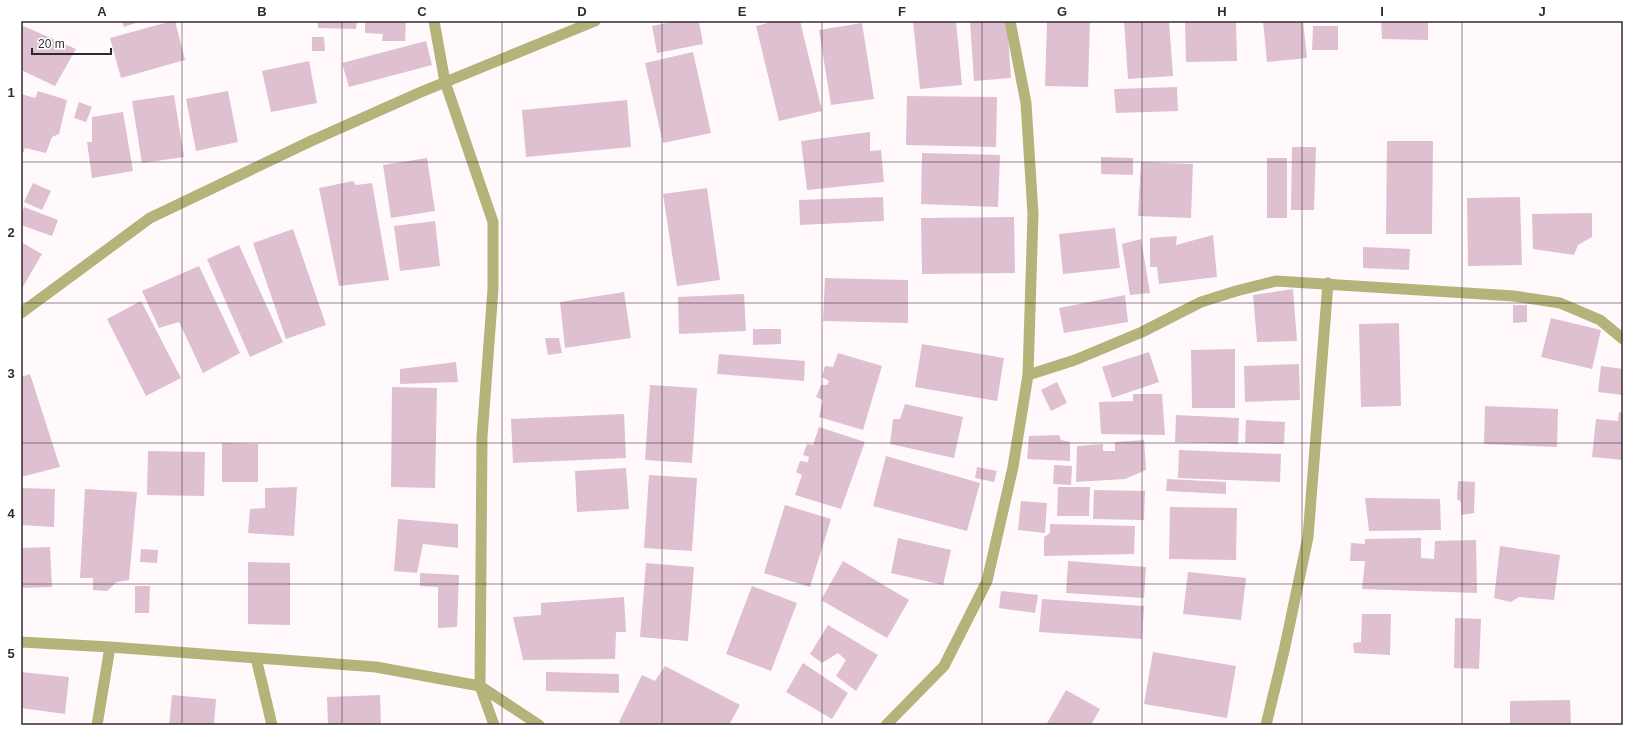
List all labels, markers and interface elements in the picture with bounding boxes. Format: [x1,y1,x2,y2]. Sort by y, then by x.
text: A [97,4,107,19]
text: B [257,4,267,19]
text: C [417,4,427,19]
text: D [577,4,587,19]
text: E [738,4,747,19]
text: F [898,4,906,19]
text: G [1057,4,1067,19]
text: H [1217,4,1227,19]
text: I [1380,4,1384,19]
text: J [1538,4,1546,19]
scale bar [32,30,111,56]
text: 20 m [38,37,65,51]
text: 1 [7,85,15,100]
text: 2 [7,225,15,240]
text: 3 [7,366,15,381]
text: 4 [7,506,15,521]
text: 5 [7,646,15,661]

